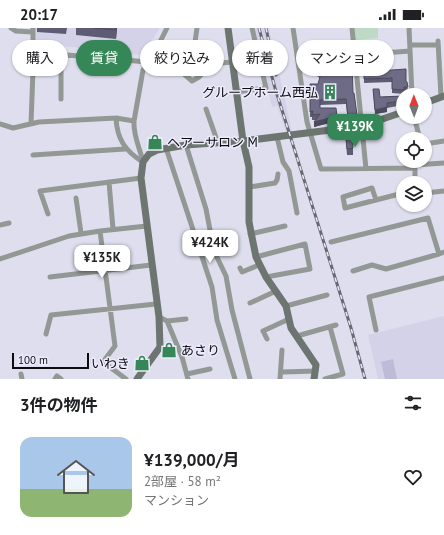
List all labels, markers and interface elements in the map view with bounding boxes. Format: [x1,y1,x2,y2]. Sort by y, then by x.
text: 20:17 [20,5,58,24]
chip: 購入 [12,40,68,76]
chip: 賃貸 [76,40,132,76]
chip: 絞り込み [140,40,224,76]
chip: 新着 [232,40,288,76]
chip: マンション [296,40,394,76]
building icon: グループホーム西弘 [321,83,339,101]
place label: グループホーム西弘 [202,84,318,101]
north arrow [396,88,432,124]
map controls [396,88,432,212]
pin: ¥139K [327,114,383,148]
text: ¥139K [336,118,374,135]
button: locate [396,132,432,168]
shop icon: ヘアーサロン M [146,133,164,151]
place label: ヘアーサロン M [167,134,258,151]
button: layers [396,176,432,212]
pin: ¥424K [182,230,238,264]
text: ¥424K [191,234,229,251]
pin: ¥135K [74,245,130,279]
text: ¥135K [83,249,121,266]
shop icon: あさり [160,341,178,359]
place label: あさり [181,342,220,359]
scale bar [12,351,89,370]
text: 100 m [18,353,48,367]
shop icon: いわき [133,354,151,372]
place label: いわき [91,355,130,372]
icon: filters [402,392,424,414]
text: 3件の物件 [20,394,98,416]
text: ¥139,000/月 [144,449,240,471]
icon: home [52,453,100,501]
icon: heart [402,466,424,488]
text: 2部屋 · 58 m² [144,473,221,490]
text: マンション [144,492,209,509]

